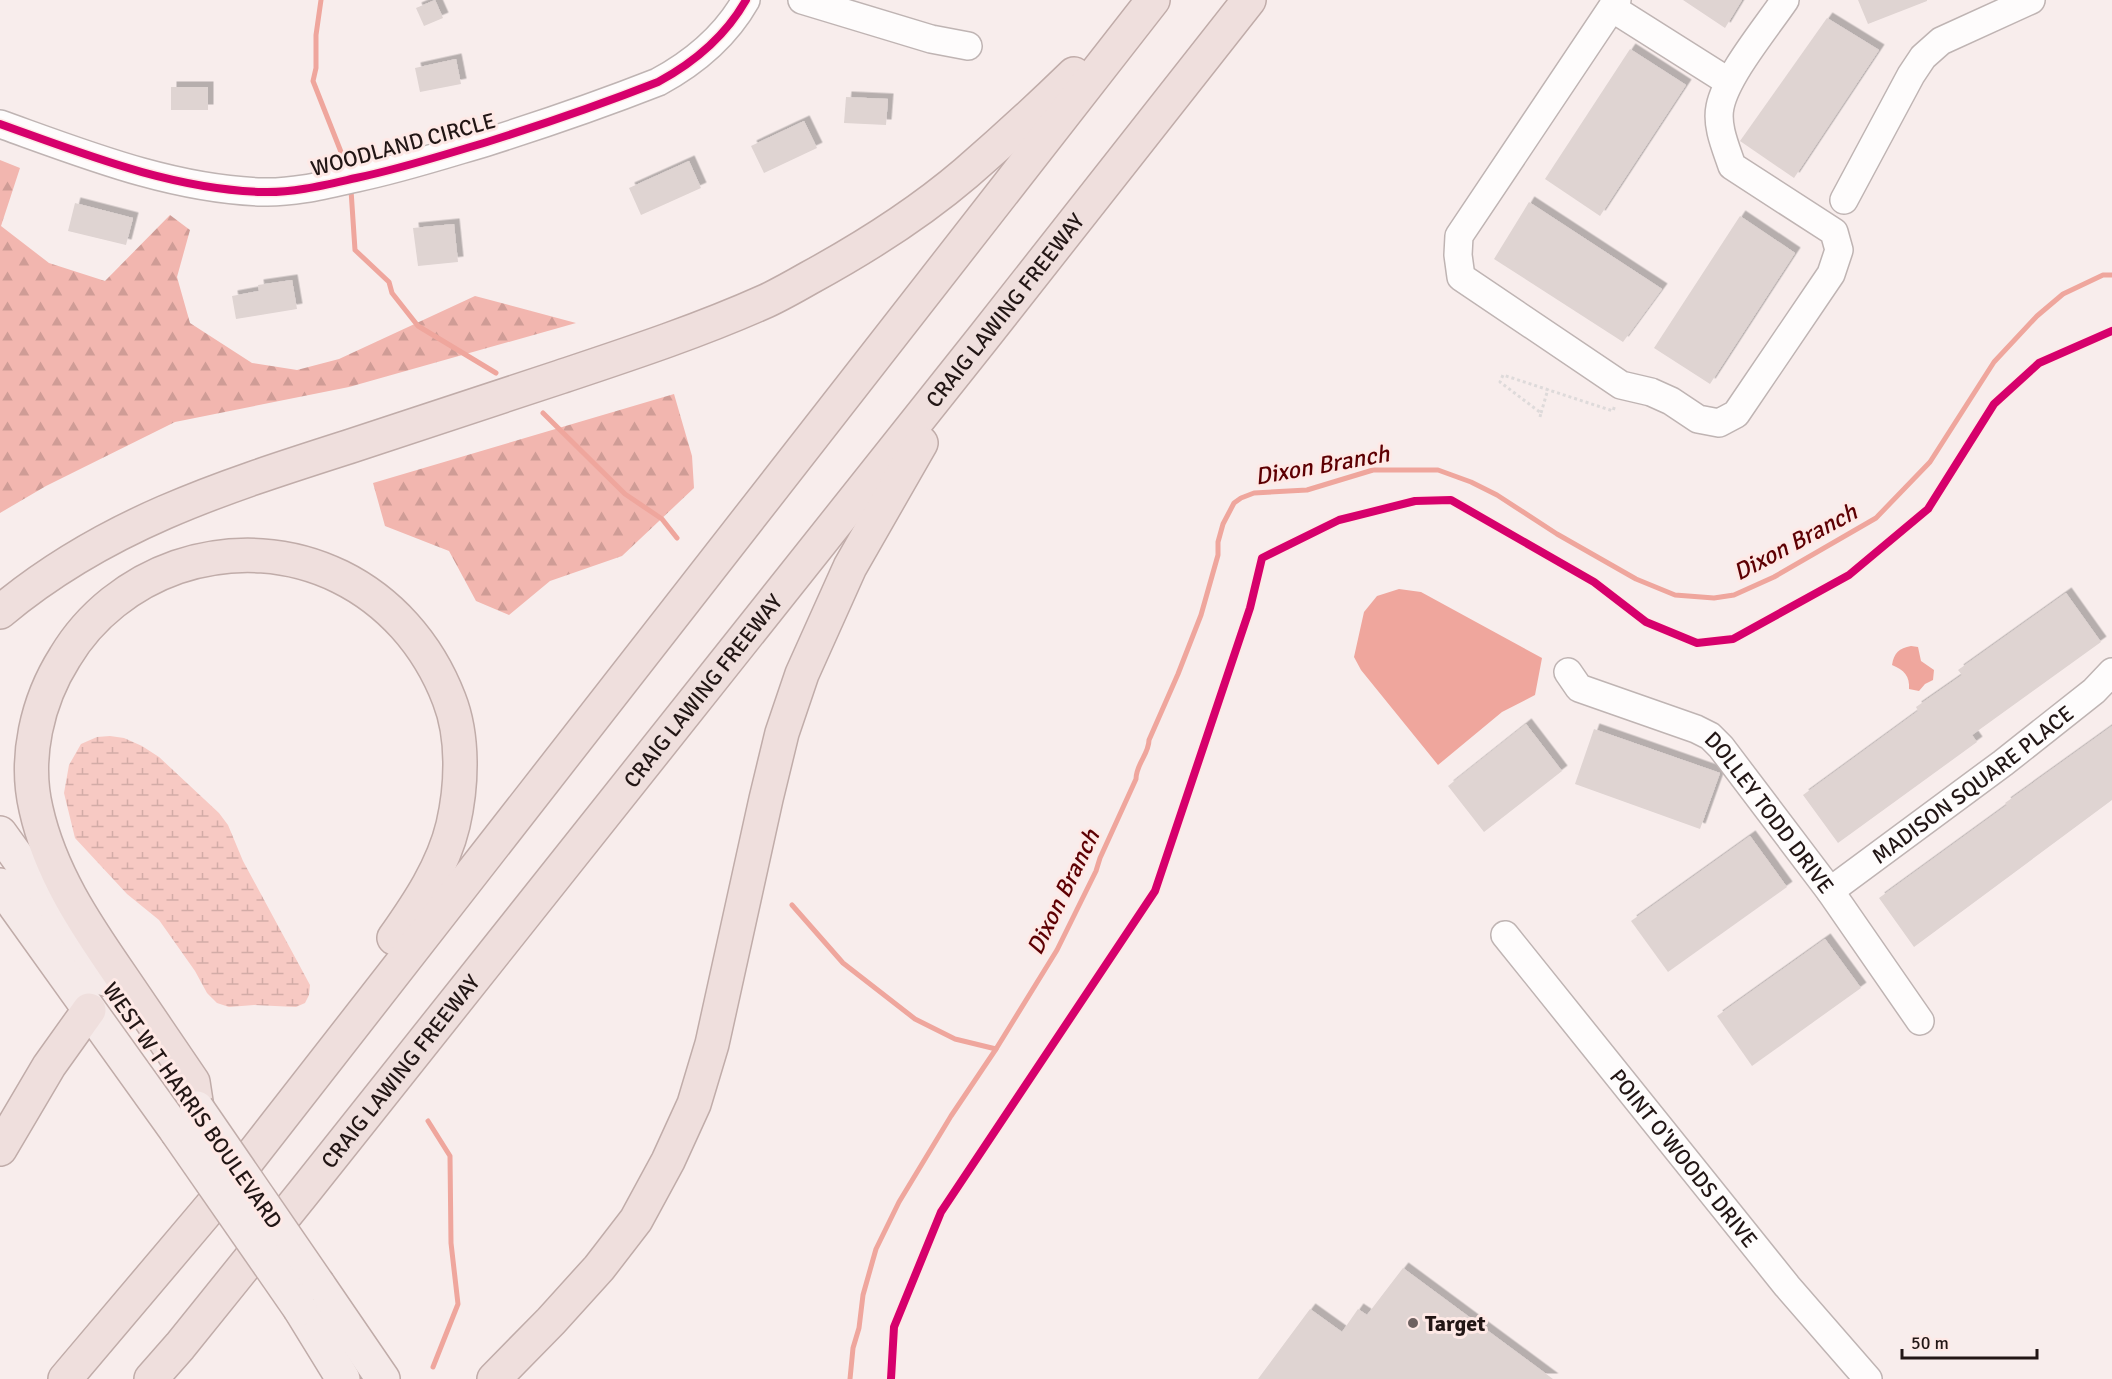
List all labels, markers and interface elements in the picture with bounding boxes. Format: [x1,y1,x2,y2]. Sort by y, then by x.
street label: WOODLAND CIRCLE [308,107,498,182]
street label: CRAIG LAWING FREEWAY [920,208,1090,413]
water label: Dixon Branch [1253,438,1392,492]
water label: Dixon Branch [1728,496,1863,587]
street label: CRAIG LAWING FREEWAY [618,589,788,793]
street label: MADISON SQUARE PLACE [1867,700,2079,869]
street label: DOLLEY TODD DRIVE [1699,726,1840,899]
water label: Dixon Branch [1020,824,1107,960]
street label: CRAIG LAWING FREEWAY [315,969,486,1174]
street label: WEST W T HARRIS BOULEVARD [97,977,288,1234]
street label: POINT O'WOODS DRIVE [1604,1064,1763,1253]
place label: Target [1425,1310,1485,1337]
marker: Target [1406,1316,1420,1330]
scale bar [1902,1322,2037,1360]
text: 50 m [1911,1332,1949,1354]

